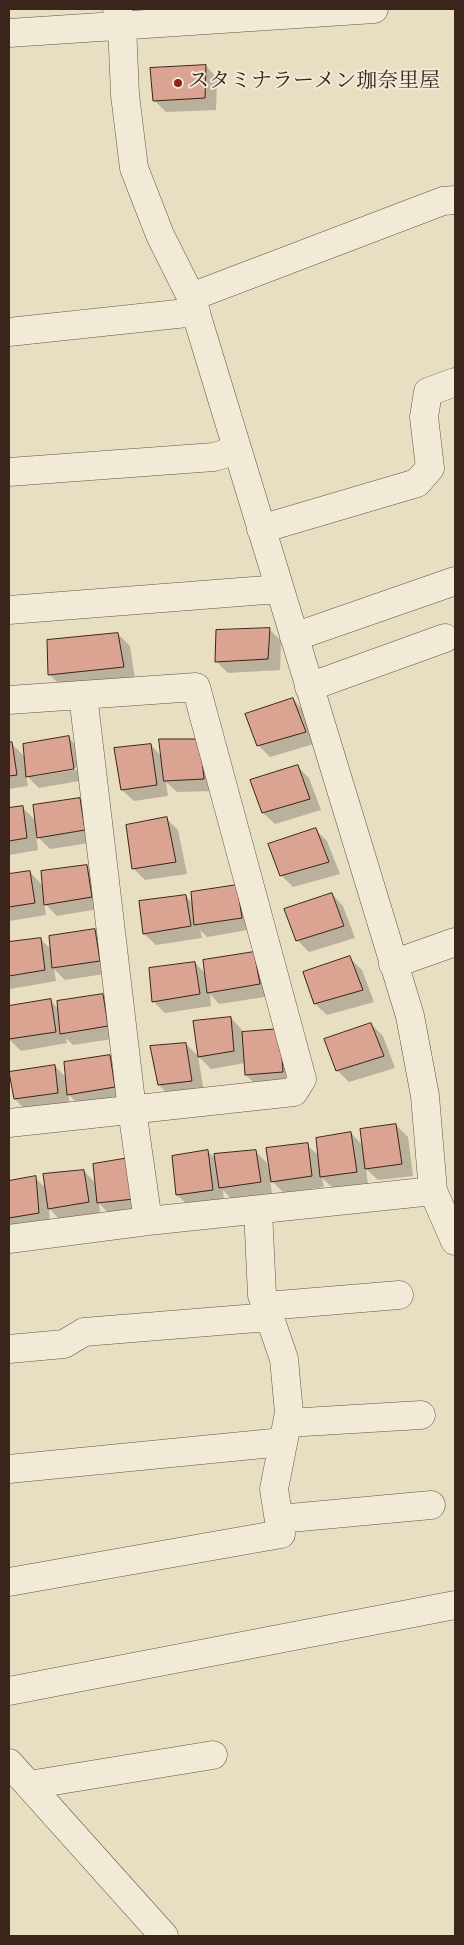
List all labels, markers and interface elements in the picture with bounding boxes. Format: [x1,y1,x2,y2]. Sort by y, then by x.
place label: スタミナラーメン珈奈里屋 [188,70,440,96]
marker: スタミナラーメン珈奈里屋 [172,77,184,89]

